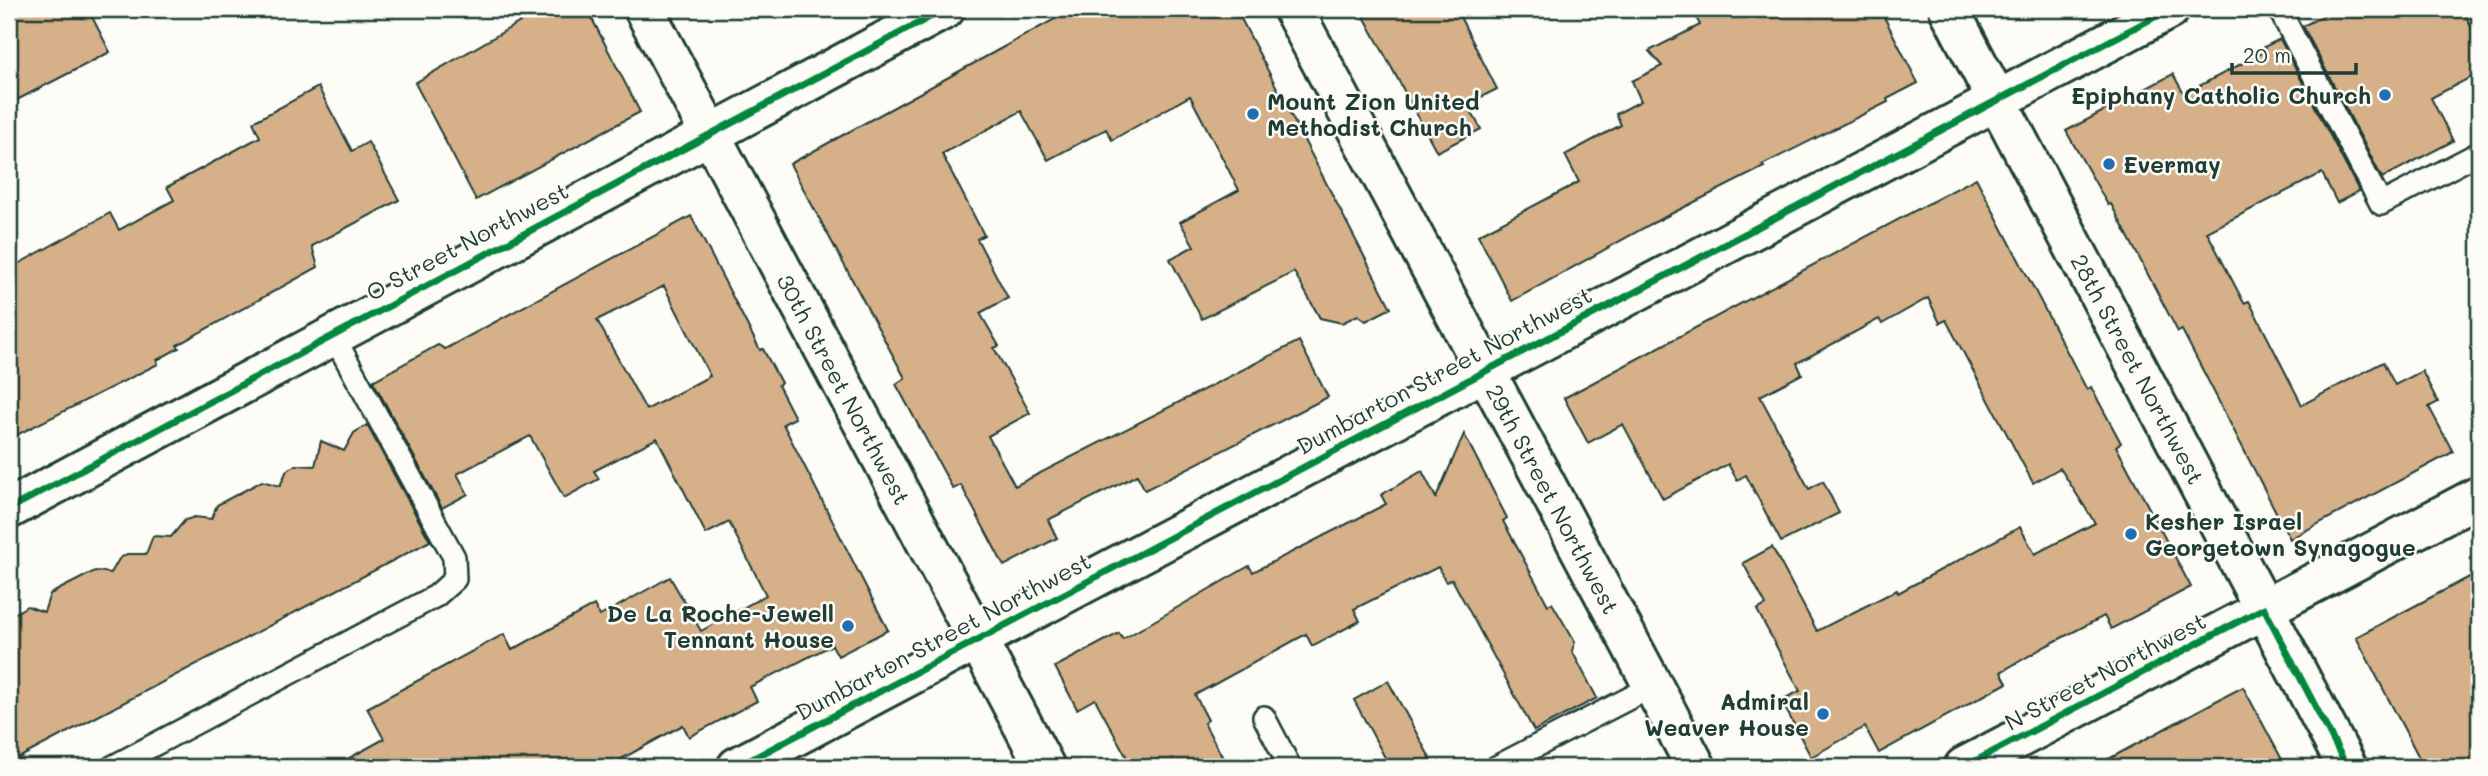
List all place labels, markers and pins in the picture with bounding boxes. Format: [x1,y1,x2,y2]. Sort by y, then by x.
place label: Epiphany Catholic Church [2071,80,2371,110]
place label: Mount Zion United Methodist Church [1267,86,1480,142]
marker: Epiphany Catholic Church [2377,87,2393,103]
marker: Mount Zion United Methodist Church [1245,106,1261,122]
place label: Evermay [2123,149,2221,179]
marker: Evermay [2101,156,2117,172]
place label: Kesher Israel Georgetown Synagogue [2145,506,2416,562]
marker: Kesher Israel Georgetown Synagogue [2123,526,2139,542]
place label: De La Roche-Jewell Tennant House [607,598,834,654]
marker: De La Roche-Jewell Tennant House [840,618,856,634]
place label: Admiral Weaver House [1644,686,1809,742]
marker: Admiral Weaver House [1815,706,1831,722]

